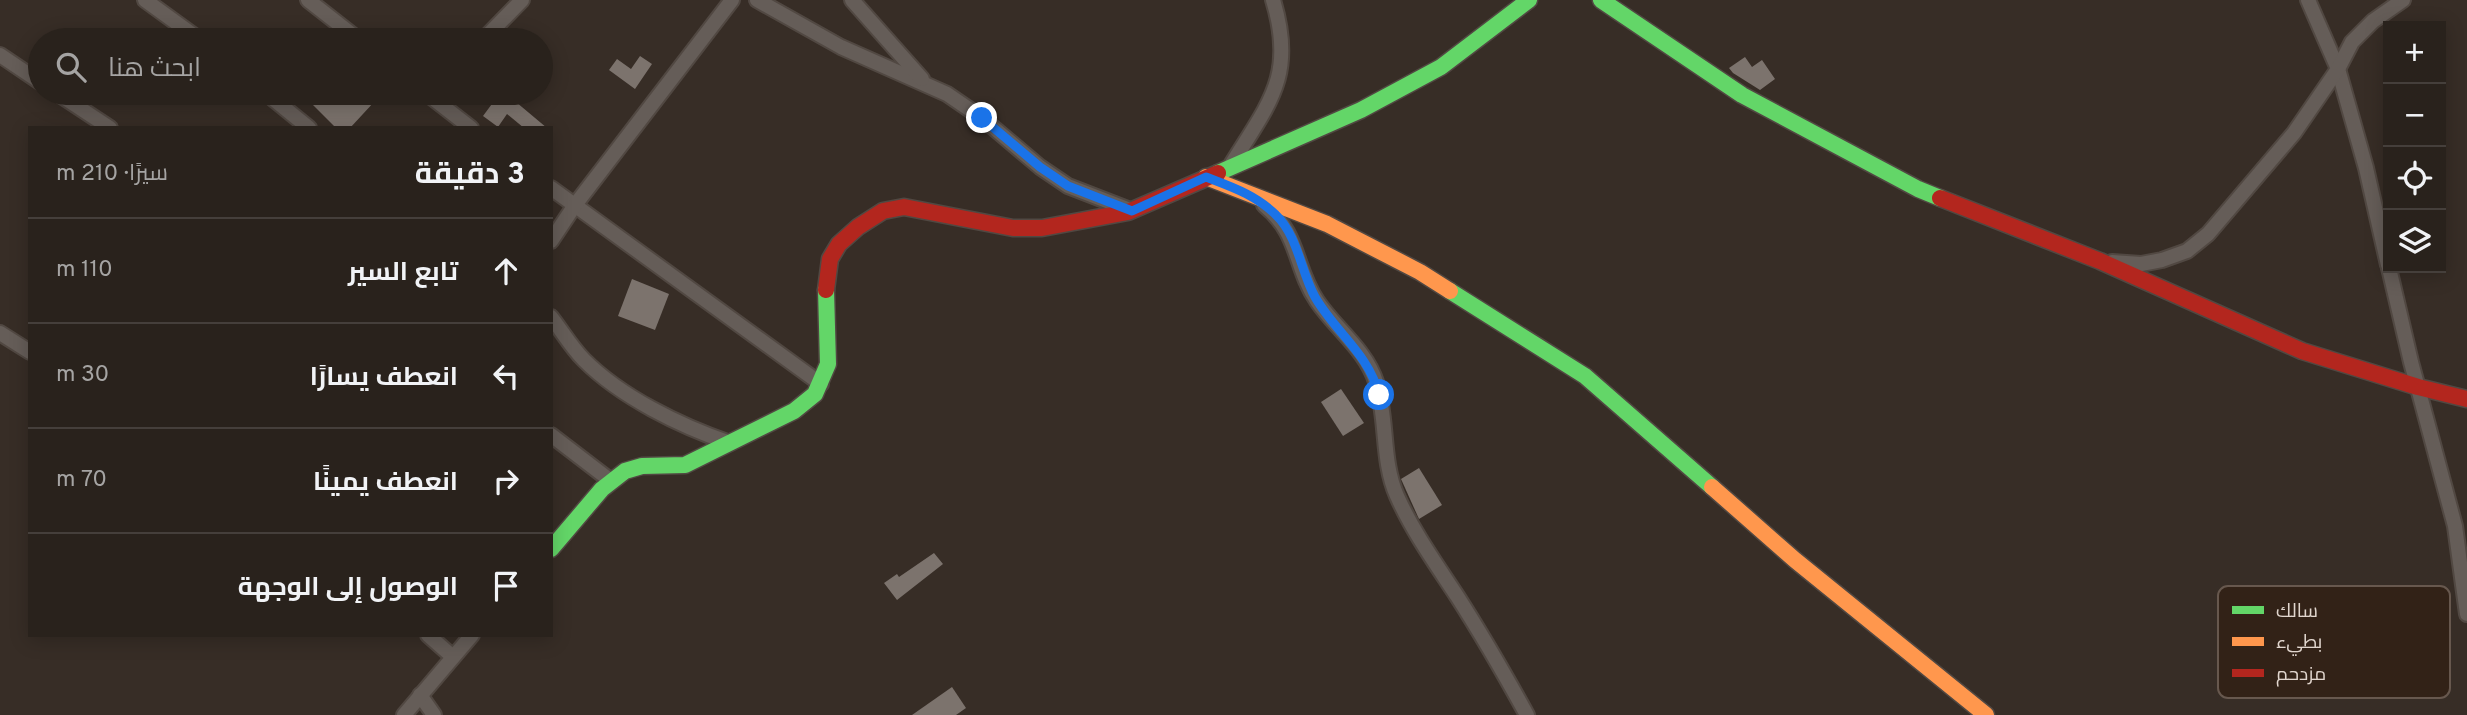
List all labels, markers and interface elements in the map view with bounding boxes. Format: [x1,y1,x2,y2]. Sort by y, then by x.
map controls [2383,21,2446,273]
button: + [2383,21,2446,84]
search box [28,28,553,105]
icon: search [52,48,90,86]
text: ابحث هنا [108,53,201,86]
button: − [2383,84,2446,147]
route end [966,102,997,133]
button: locate [2383,147,2446,210]
text: 3 دقيقة [415,157,525,194]
text: سيرًا · 210 m [56,160,168,189]
button: layers [2383,210,2446,273]
icon: ahead [487,252,525,290]
text: 110 m [56,256,113,285]
text: تابع السير [348,257,458,290]
icon: left [487,357,525,395]
text: 30 m [56,361,109,390]
text: انعطف يسارًا [310,362,458,395]
route start [1363,379,1394,410]
icon: right [487,462,525,500]
text: 70 m [56,466,107,495]
text: انعطف يمينًا [313,467,458,500]
icon: arrive [487,567,525,605]
text: الوصول إلى الوجهة [238,572,458,605]
legend [2218,586,2450,698]
text: سالك [2276,600,2318,624]
text: بطيء [2276,631,2322,656]
text: مزدحم [2276,663,2326,687]

